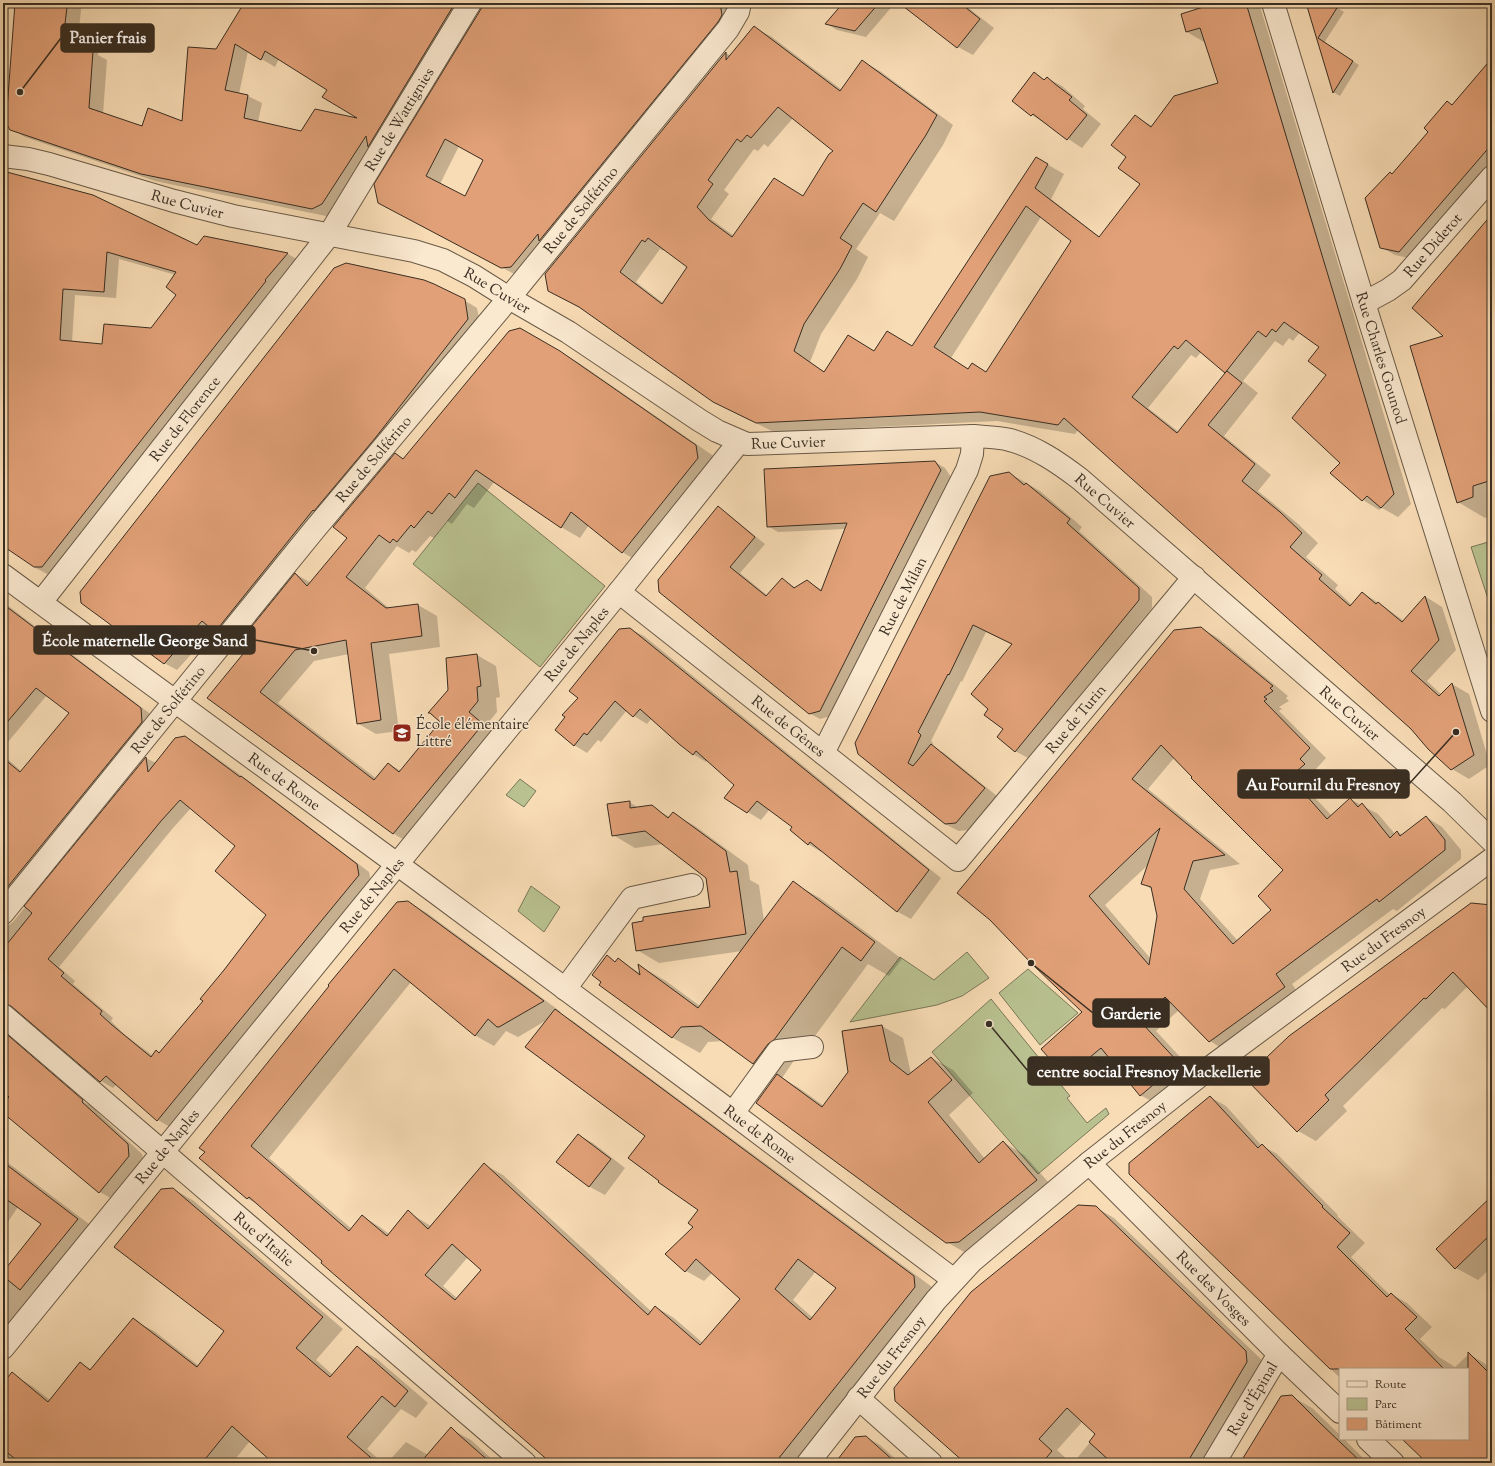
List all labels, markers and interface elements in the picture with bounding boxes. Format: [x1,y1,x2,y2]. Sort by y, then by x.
callout: Panier frais [61,24,154,52]
text: Panier frais [70,28,146,51]
street label: Rue de Wattignies [361,64,440,176]
street label: Rue de Solférino [540,162,624,259]
street label: Rue Cuvier [148,186,226,225]
street label: Rue Diderot [1400,209,1468,283]
street label: Rue Cuvier [460,264,534,320]
street label: Rue Charles Gounod [1349,290,1410,427]
street label: Rue de Florence [146,372,226,467]
street label: Rue de Solférino [332,412,417,508]
street label: Rue Cuvier [751,432,826,456]
street label: Rue Cuvier [1069,470,1139,535]
street label: Rue de Milan [875,554,933,640]
street label: Rue de Naples [541,603,615,687]
callout: École maternelle George Sand [34,626,255,654]
text: École maternelle George Sand [42,630,249,654]
street label: Rue de Solférino [127,662,211,759]
street label: Rue de Turin [1042,681,1112,759]
street label: Rue Cuvier [1314,682,1384,747]
street label: Rue de Gênes [746,691,829,763]
place label: École élémentaire Littré [416,714,529,753]
school or university icon: École élémentaire Littré [391,722,413,744]
street label: Rue de Rome [243,749,324,816]
callout: Au Fournil du Fresnoy [1238,770,1409,798]
text: Au Fournil du Fresnoy [1246,775,1401,798]
street label: Rue de Naples [336,854,410,938]
street label: Rue du Fresnoy [1338,902,1431,979]
callout: Garderie [1093,999,1169,1027]
text: Garderie [1101,1004,1162,1027]
callout: centre social Fresnoy Mackellerie [1028,1057,1269,1085]
text: centre social Fresnoy Mackellerie [1037,1062,1262,1085]
street label: Rue du Fresnoy [1080,1096,1172,1175]
street label: Rue de Rome [719,1101,800,1169]
street label: Rue de Naples [131,1105,206,1190]
street label: Rue d'Italie [228,1208,298,1272]
street label: Rue des Vosges [1171,1247,1255,1332]
street label: Rue du Fresnoy [853,1312,932,1404]
street label: Rue d'Épinal [1223,1358,1284,1440]
legend [1339,1368,1469,1440]
text: Route [1375,1376,1407,1394]
text: Parc [1375,1396,1397,1414]
text: Bâtiment [1375,1416,1422,1434]

